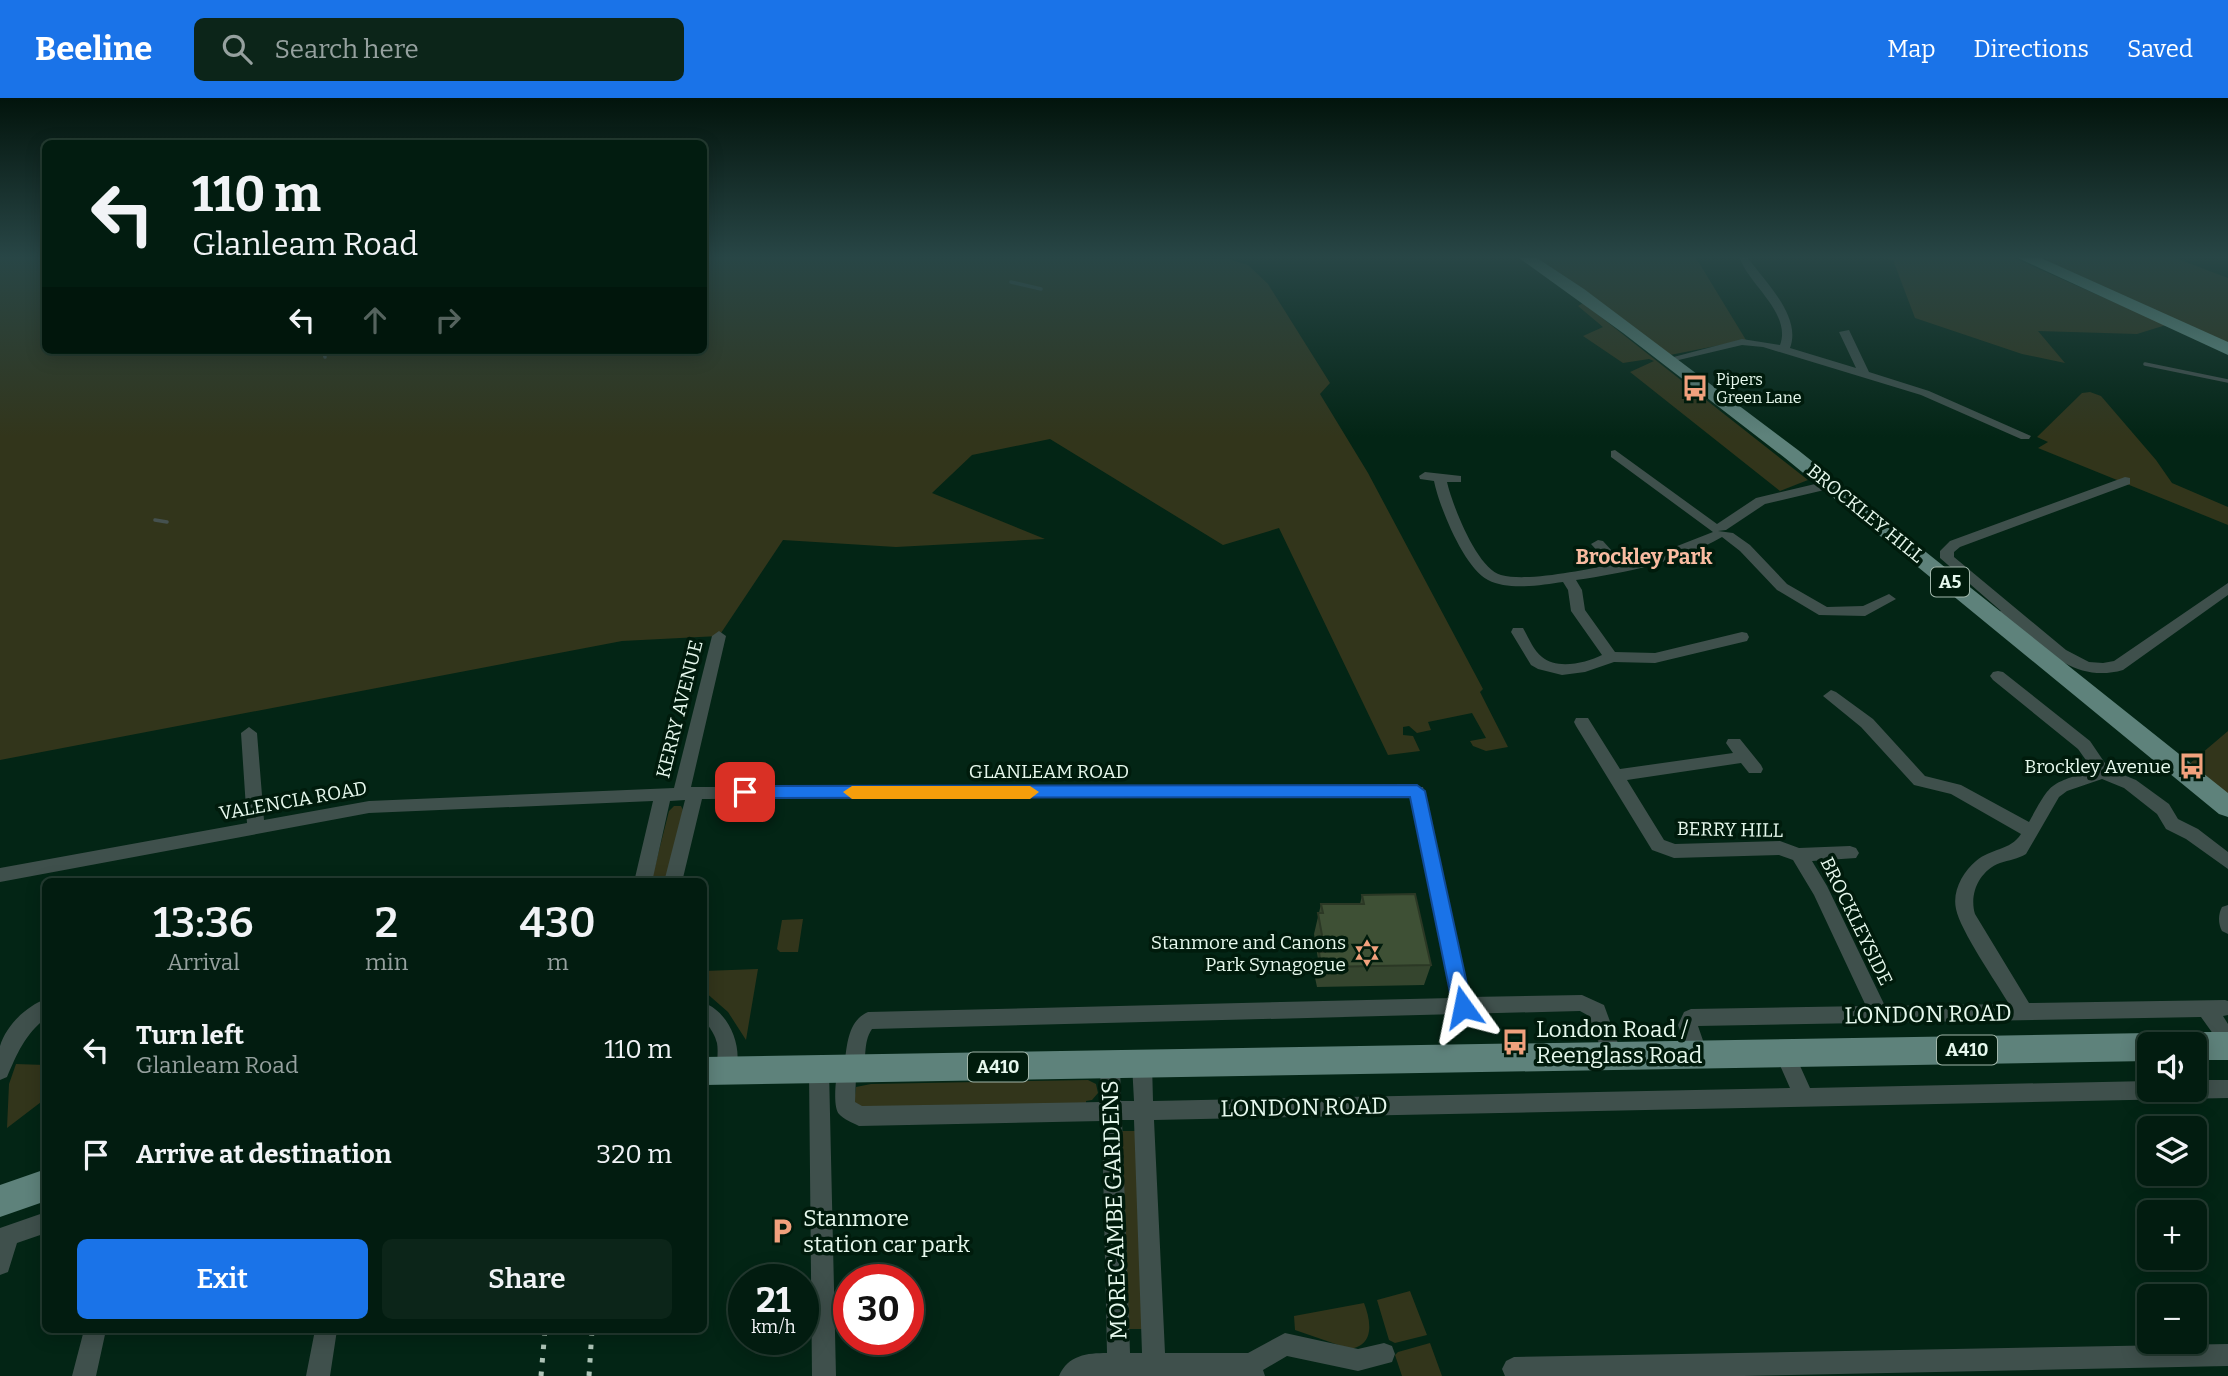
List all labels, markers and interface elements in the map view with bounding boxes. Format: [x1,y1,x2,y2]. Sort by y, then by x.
search box [194,18,684,81]
text: Beeline [35,29,152,69]
icon: search [218,30,256,68]
text: Search here [274,34,419,65]
text: Map [1887,35,1936,63]
text: Directions [1974,35,2089,63]
text: Saved [2127,35,2193,63]
text: 110 m [192,165,321,224]
icon: left [77,168,168,259]
text: Glanleam Road [192,225,418,263]
icon: left [283,301,321,339]
icon: ahead [356,301,394,339]
icon: right [429,301,467,339]
place label: Pipers Green Lane [1716,370,1802,407]
bus stop icon: Pipers Green Lane [1680,373,1710,403]
street label: BROCKLEY HILL [1803,459,1929,568]
district label: Brockley Park [1575,544,1713,570]
road number: A5 [1931,568,1969,596]
street label: KERRY AVENUE [651,638,708,781]
bus stop icon: Brockley Avenue [2177,751,2207,781]
place label: Brockley Avenue [2024,755,2171,778]
street label: GLANLEAM ROAD [969,760,1129,783]
pin [715,762,775,822]
icon: arrive [726,773,764,811]
street label: VALENCIA ROAD [217,776,369,825]
street label: BERRY HILL [1677,817,1783,842]
street label: BROCKLEYSIDE [1816,853,1897,989]
text: 13:36 [153,898,254,948]
text: 2 [375,898,398,948]
text: 430 [520,898,596,948]
place label: Stanmore and Canons Park Synagogue [1151,931,1346,976]
synagogue icon: Stanmore and Canons Park Synagogue [1352,938,1382,968]
text: Arrival [167,948,240,976]
text: min [365,948,408,976]
text: m [547,948,569,976]
position arrow [1426,970,1500,1044]
street label: LONDON ROAD [1844,999,2012,1029]
place label: London Road / Reenglass Road [1536,1015,1703,1069]
text: Turn left [136,1020,244,1051]
bus stop icon: London Road / Reenglass Road [1500,1027,1530,1057]
icon: left [77,1031,115,1069]
map controls [2137,1032,2207,1354]
button: sound [2137,1032,2207,1102]
text: 110 m [604,1034,672,1065]
road number: A410 [1937,1035,1997,1065]
text: Glanleam Road [136,1051,299,1079]
road number: A410 [968,1052,1028,1082]
street label: MORECAMBE GARDENS [1095,1080,1133,1340]
street label: LONDON ROAD [1220,1092,1388,1122]
button: layers [2137,1116,2207,1186]
icon: arrive [77,1136,115,1174]
text: Arrive at destination [136,1139,391,1170]
text: 320 m [596,1139,672,1170]
button: + [2137,1200,2207,1270]
place label: Stanmore station car park [803,1204,970,1258]
parking icon: Stanmore station car park [767,1216,797,1246]
button: Exit [77,1239,368,1319]
button: Share [382,1239,672,1319]
speed limit sign: 30 [833,1264,924,1355]
text: 21 [756,1279,791,1321]
button: − [2137,1284,2207,1354]
text: km/h [751,1316,796,1338]

